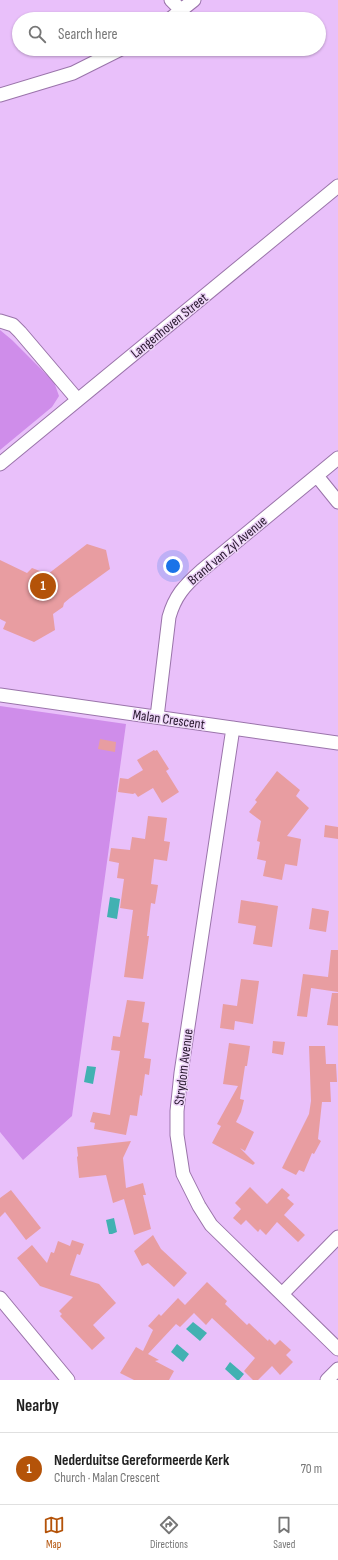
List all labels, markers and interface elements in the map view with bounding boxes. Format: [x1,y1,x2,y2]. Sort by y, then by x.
search box [12,12,326,56]
icon: search [26,23,48,45]
text: Search here [58,25,118,44]
street label: Langenhoven Street [127,289,211,362]
street label: Brand van Zyl Avenue [184,512,270,588]
your location [163,556,183,576]
pin: 1 [30,571,56,601]
street label: Malan Crescent [132,706,206,733]
street label: Strydom Avenue [170,1028,197,1106]
text: Nearby [16,1396,59,1416]
text: Nederduitse Gereformeerde Kerk [54,1451,229,1470]
text: 1 [26,1461,32,1477]
text: 70 m [301,1461,322,1477]
text: Church · Malan Crescent [54,1470,160,1486]
tab: Map [43,1514,65,1551]
tab: Directions [150,1514,188,1551]
tab: Saved [273,1514,295,1551]

